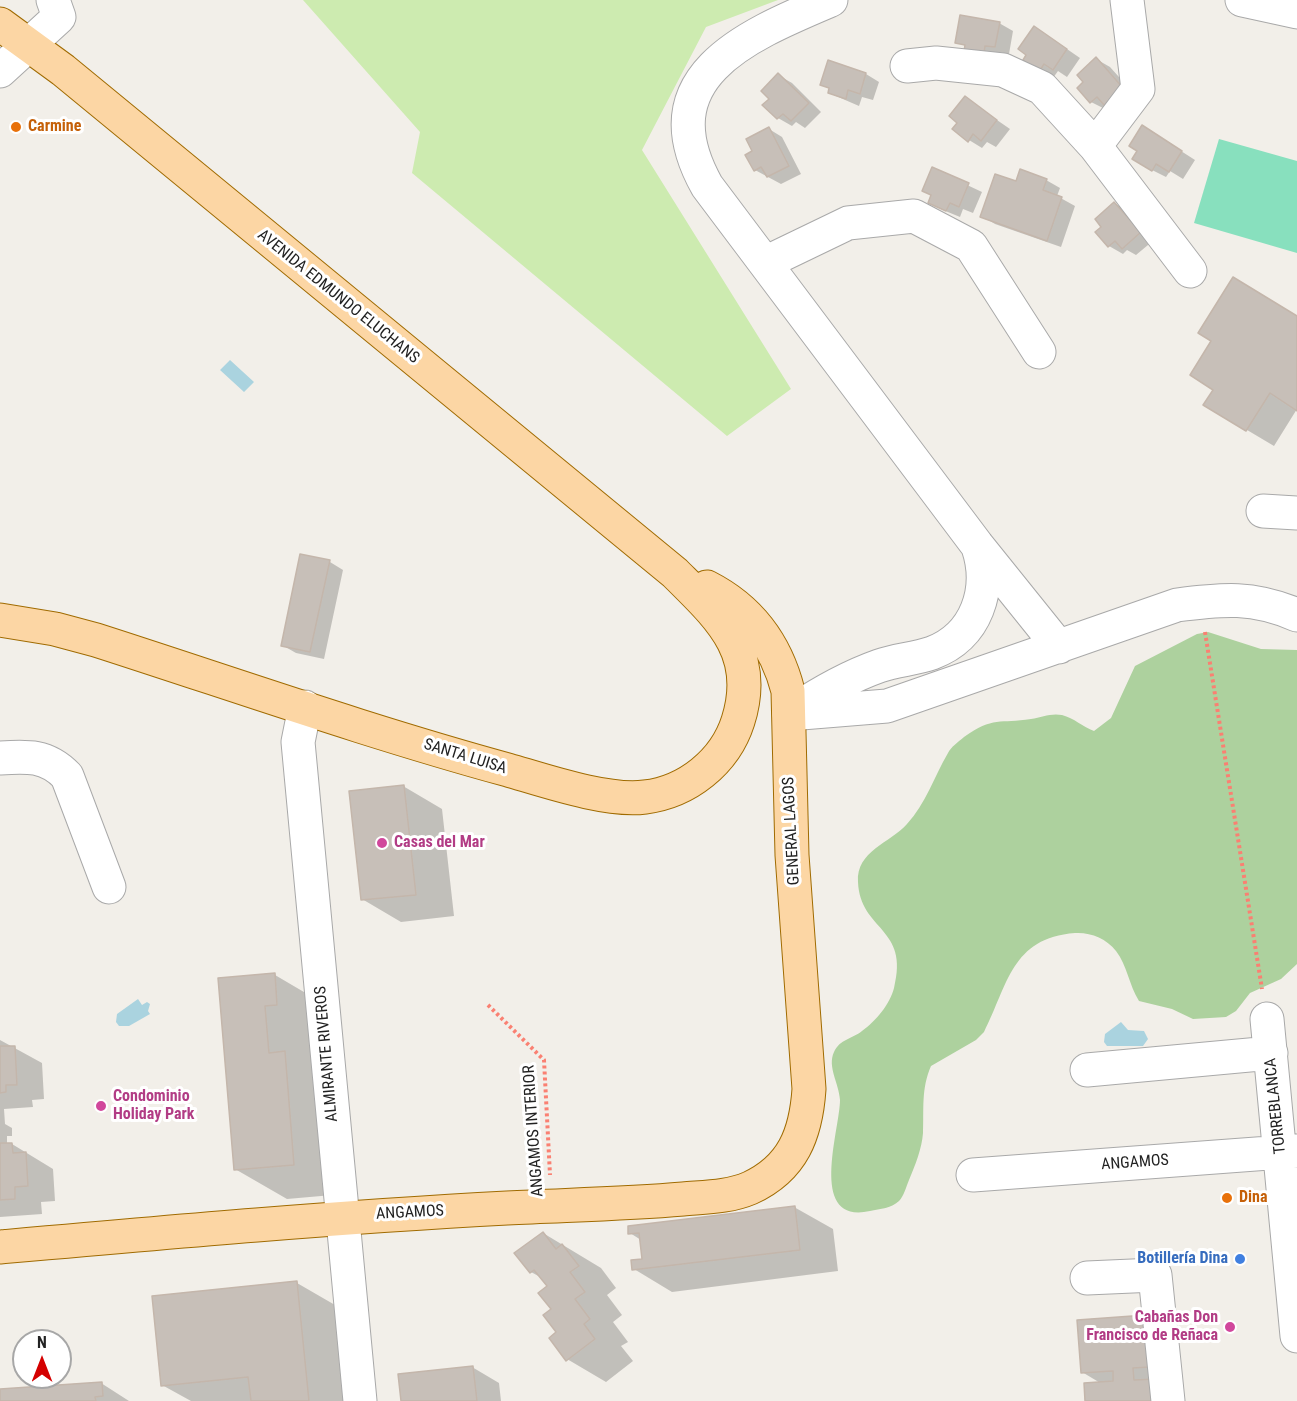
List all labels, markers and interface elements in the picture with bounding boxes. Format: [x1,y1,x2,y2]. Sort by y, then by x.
place label: Carmine [28,117,81,137]
marker: Carmine [9,120,23,134]
street label: AVENIDA EDMUNDO ELUCHANS [253,226,423,368]
street label: SANTA LUISA [421,735,509,779]
street label: GENERAL LAGOS [780,776,804,886]
place label: Casas del Mar [394,833,485,853]
marker: Casas del Mar [375,836,389,850]
street label: ALMIRANTE RIVEROS [312,985,342,1123]
street label: TORREBLANCA [1261,1057,1291,1155]
street label: ANGAMOS INTERIOR [520,1064,548,1198]
place label: Condominio Holiday Park [113,1087,194,1125]
marker: Condominio Holiday Park [94,1099,108,1113]
street label: ANGAMOS [1101,1151,1169,1175]
place label: Dina [1239,1188,1267,1208]
marker: Dina [1220,1191,1234,1205]
street label: ANGAMOS [376,1202,444,1224]
place label: Botillería Dina [1137,1249,1228,1269]
marker: Botillería Dina [1233,1252,1247,1266]
place label: Cabañas Don Francisco de Reñaca [1086,1308,1218,1346]
marker: Cabañas Don Francisco de Reñaca [1223,1320,1237,1334]
north arrow [12,1329,72,1389]
text: N [37,1333,47,1352]

